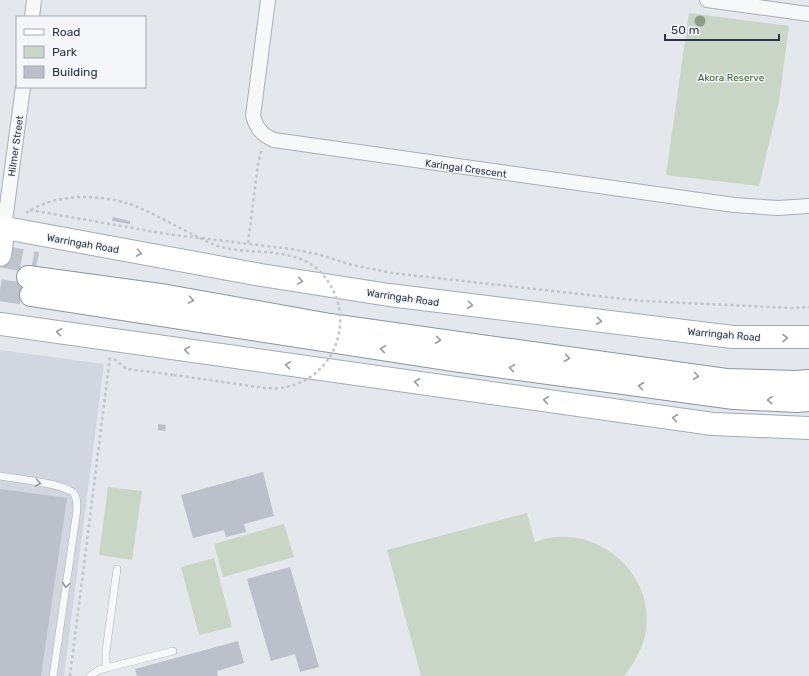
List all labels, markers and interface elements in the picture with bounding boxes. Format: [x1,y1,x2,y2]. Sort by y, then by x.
legend [16,16,146,88]
scale bar [665,16,779,42]
text: 50 m [671,23,699,37]
text: Road [52,25,80,39]
text: Park [52,45,78,59]
text: Building [52,65,98,79]
park label: Akora Reserve [698,72,765,84]
street label: Hilmer Street [6,115,26,177]
street label: Karingal Crescent [424,157,507,181]
street label: Warringah Road [46,232,120,256]
one-way arrow [136,248,142,257]
one-way arrow [296,276,303,285]
street label: Warringah Road [366,287,440,309]
one-way arrow [188,296,194,304]
one-way arrow [467,301,473,310]
one-way arrow [596,316,602,325]
street label: Warringah Road [687,326,761,344]
one-way arrow [56,328,62,337]
one-way arrow [782,334,788,342]
one-way arrow [435,335,441,344]
one-way arrow [380,345,387,354]
one-way arrow [184,346,190,355]
one-way arrow [564,353,570,362]
one-way arrow [285,361,292,370]
one-way arrow [509,364,515,373]
one-way arrow [693,371,699,380]
one-way arrow [414,378,420,387]
one-way arrow [638,382,644,391]
one-way arrow [767,395,773,404]
one-way arrow [543,396,549,405]
one-way arrow [672,414,678,423]
one-way arrow [35,478,42,487]
one-way arrow [62,581,71,588]

